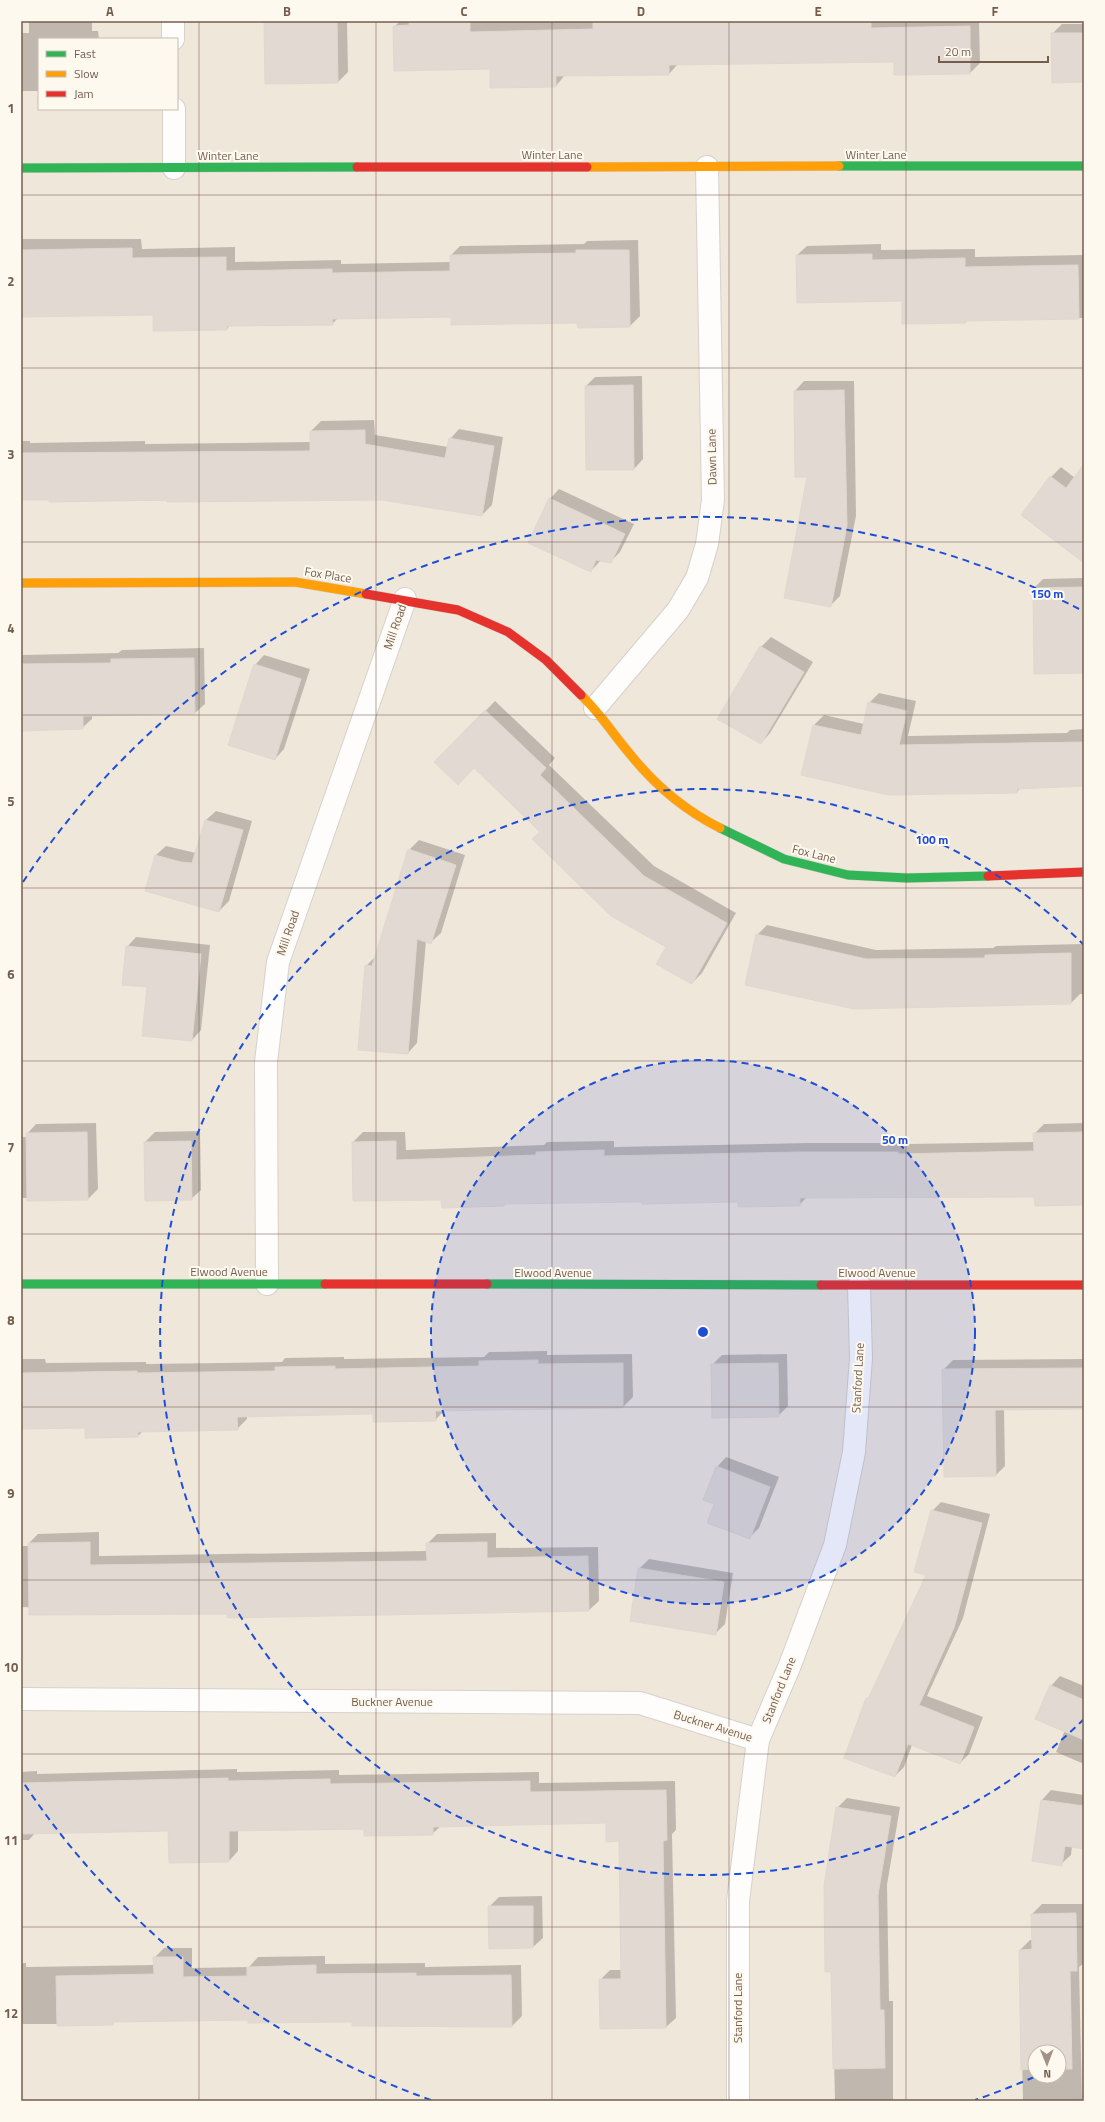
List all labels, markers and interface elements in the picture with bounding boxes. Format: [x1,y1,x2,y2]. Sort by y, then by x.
text: A [106,1,114,21]
text: B [283,1,291,21]
text: C [460,1,468,21]
text: D [637,1,645,21]
text: E [814,1,822,21]
text: F [992,1,999,21]
legend [38,38,178,110]
scale bar [939,38,1048,64]
text: 20 m [945,42,971,61]
text: Fast [74,44,97,63]
text: Slow [74,64,99,83]
text: Jam [74,84,94,103]
text: 1 [7,98,15,118]
street label: Winter Lane [522,145,583,164]
street label: Winter Lane [846,145,907,164]
street label: Winter Lane [198,146,259,165]
text: 2 [7,271,15,291]
street label: Dawn Lane [702,429,721,485]
text: 3 [7,444,15,464]
street label: Fox Place [303,561,353,588]
text: 150 m [1031,584,1063,603]
street label: Mill Road [378,602,411,652]
text: 4 [7,618,15,638]
text: 5 [7,791,15,811]
text: 100 m [916,830,948,849]
street label: Fox Lane [790,839,838,868]
street label: Mill Road [271,908,304,958]
text: 6 [7,964,15,984]
text: 50 m [882,1130,908,1149]
text: 7 [7,1137,15,1157]
street label: Elwood Avenue [190,1262,268,1281]
street label: Elwood Avenue [514,1263,592,1282]
street label: Elwood Avenue [838,1263,916,1282]
text: 8 [7,1310,15,1330]
centre of rings [696,1325,710,1339]
street label: Stanford Lane [846,1342,869,1414]
text: 9 [7,1483,15,1503]
street label: Stanford Lane [757,1654,801,1726]
text: 10 [4,1657,18,1677]
street label: Buckner Avenue [351,1692,433,1711]
street label: Buckner Avenue [671,1705,755,1747]
text: 11 [4,1830,18,1850]
street label: Stanford Lane [728,1973,747,2043]
text: 12 [4,2003,18,2023]
north arrow [1027,2044,1067,2084]
text: N [1043,2066,1051,2082]

